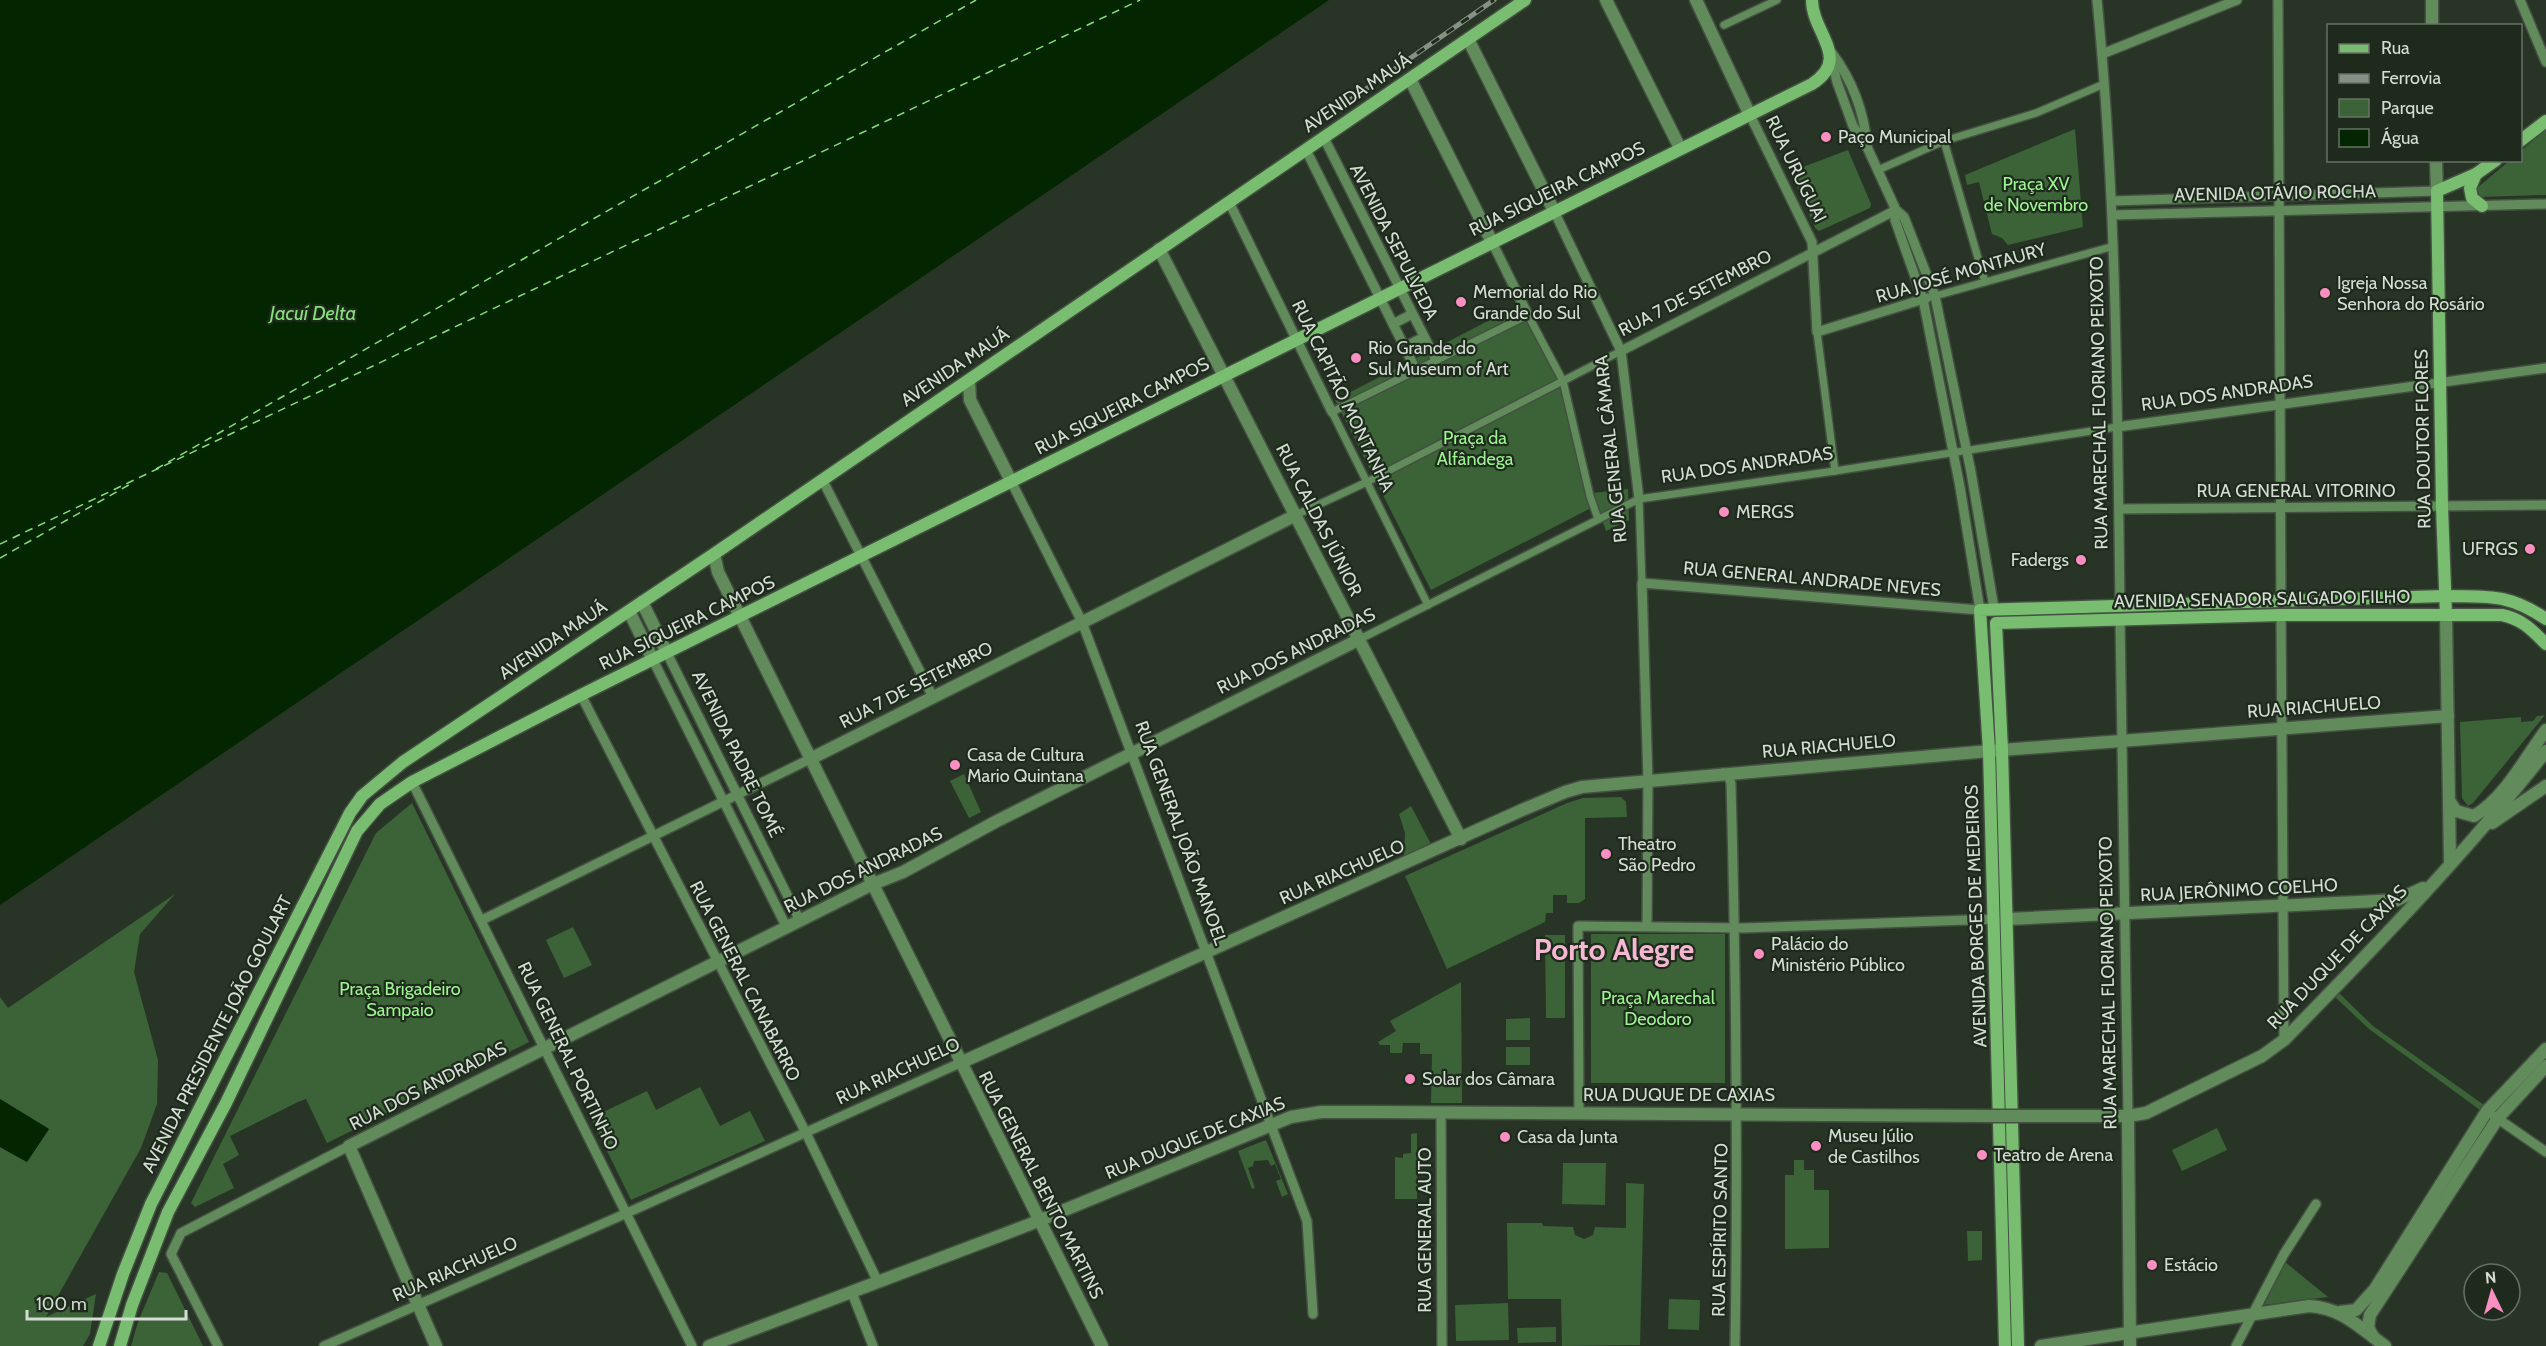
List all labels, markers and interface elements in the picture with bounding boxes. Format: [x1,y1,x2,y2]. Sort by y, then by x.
legend [2327,24,2522,162]
text: Rua [2381,37,2410,59]
street label: AVENIDA MAUÁ [1299,49,1415,137]
text: Ferrovia [2381,67,2441,89]
text: Parque [2381,97,2434,119]
street label: RUA URUGUAI [1761,112,1831,226]
place label: Paço Municipal [1838,126,1952,148]
text: Água [2381,127,2419,149]
marker: Paço Municipal [1819,130,1833,144]
street label: RUA SIQUEIRA CAMPOS [1466,137,1648,241]
street label: AVENIDA SEPULVEDA [1345,160,1443,324]
park label: Praça XV de Novembro [1984,173,2088,216]
street label: AVENIDA OTÁVIO ROCHA [2174,180,2376,206]
street label: RUA JOSÉ MONTAURY [1873,238,2049,308]
street label: RUA 7 DE SETEMBRO [1615,245,1775,341]
street label: RUA MARECHAL FLORIANO PEIXOTO [2085,256,2113,550]
place label: Igreja Nossa Senhora do Rosário [2337,272,2485,315]
place label: Memorial do Rio Grande do Sul [1473,281,1597,324]
marker: Igreja Nossa Senhora do Rosário [2318,286,2332,300]
marker: Memorial do Rio Grande do Sul [1454,295,1468,309]
street label: RUA CAPITÃO MONTANHA [1287,297,1399,495]
water label: Jacuí Delta [268,301,356,325]
street label: AVENIDA MAUÁ [897,323,1013,411]
place label: Rio Grande do Sul Museum of Art [1368,337,1509,380]
street label: RUA DOUTOR FLORES [2410,349,2436,529]
marker: Rio Grande do Sul Museum of Art [1349,351,1363,365]
street label: RUA SIQUEIRA CAMPOS [1031,352,1213,460]
street label: RUA GENERAL CÂMARA [1590,354,1632,544]
street label: RUA DOS ANDRADAS [2140,370,2314,416]
park label: Praça da Alfândega [1437,427,1514,470]
street label: RUA CALDAS JÚNIOR [1271,440,1367,600]
street label: RUA DOS ANDRADAS [1660,442,1834,488]
street label: RUA GENERAL VITORINO [2196,480,2396,502]
place label: MERGS [1736,501,1794,523]
marker: MERGS [1717,505,1731,519]
place label: UFRGS [2462,538,2518,560]
marker: UFRGS [2523,542,2537,556]
place label: Fadergs [2011,549,2069,571]
marker: Fadergs [2074,553,2088,567]
street label: RUA GENERAL ANDRADE NEVES [1682,557,1942,601]
street label: RUA SIQUEIRA CAMPOS [596,571,778,675]
street label: AVENIDA SENADOR SALGADO FILHO [2114,585,2411,613]
street label: AVENIDA MAUÁ [495,596,611,684]
street label: RUA DOS ANDRADAS [1213,603,1379,699]
street label: RUA 7 DE SETEMBRO [836,637,996,733]
street label: AVENIDA PADRE TOMÉ [687,667,787,841]
street label: RUA RIACHUELO [2246,691,2382,723]
street label: RUA GENERAL JOÃO MANOEL [1130,718,1232,948]
street label: RUA RIACHUELO [1761,729,1897,763]
place label: Casa de Cultura Mario Quintana [967,744,1085,787]
marker: Casa de Cultura Mario Quintana [948,758,962,772]
street label: AVENIDA BORGES DE MEDEIROS [1960,784,1992,1048]
street label: RUA DOS ANDRADAS [780,822,946,918]
place label: Theatro São Pedro [1618,833,1696,876]
street label: RUA RIACHUELO [1276,835,1408,909]
street label: RUA MARECHAL FLORIANO PEIXOTO [2094,836,2122,1130]
marker: Theatro São Pedro [1599,847,1613,861]
street label: RUA JERÔNIMO COELHO [2140,874,2339,906]
street label: RUA GENERAL CANABARRO [685,877,805,1085]
street label: RUA DUQUE DE CAXIAS [2262,880,2412,1034]
street label: AVENIDA PRESIDENTE JOÃO GOULART [137,891,297,1176]
district label: Porto Alegre [1534,931,1694,968]
place label: Palácio do Ministério Público [1771,933,1905,976]
marker: Palácio do Ministério Público [1752,947,1766,961]
street label: RUA GENERAL PORTINHO [513,958,623,1154]
park label: Praça Brigadeiro Sampaio [339,978,461,1021]
park label: Praça Marechal Deodoro [1601,987,1716,1030]
street label: RUA RIACHUELO [832,1033,964,1109]
street label: RUA DOS ANDRADAS [346,1037,510,1135]
street label: RUA GENERAL BENTO MARTINS [974,1067,1108,1303]
place label: Solar dos Câmara [1422,1068,1555,1090]
marker: Solar dos Câmara [1403,1072,1417,1086]
street label: RUA DUQUE DE CAXIAS [1583,1084,1775,1106]
street label: RUA DUQUE DE CAXIAS [1102,1092,1288,1184]
place label: Museu Júlio de Castilhos [1828,1125,1920,1168]
place label: Casa da Junta [1517,1126,1618,1148]
marker: Casa da Junta [1498,1130,1512,1144]
marker: Museu Júlio de Castilhos [1809,1139,1823,1153]
street label: RUA ESPÍRITO SANTO [1707,1143,1733,1317]
place label: Teatro de Arena [1994,1144,2113,1166]
street label: RUA GENERAL AUTO [1414,1147,1436,1313]
marker: Teatro de Arena [1975,1148,1989,1162]
street label: RUA RIACHUELO [389,1232,521,1306]
place label: Estácio [2164,1254,2218,1276]
marker: Estácio [2145,1258,2159,1272]
north arrow [2462,1262,2522,1322]
text: N [2484,1268,2497,1288]
scale bar [27,1283,186,1321]
text: 100 m [36,1293,87,1315]

